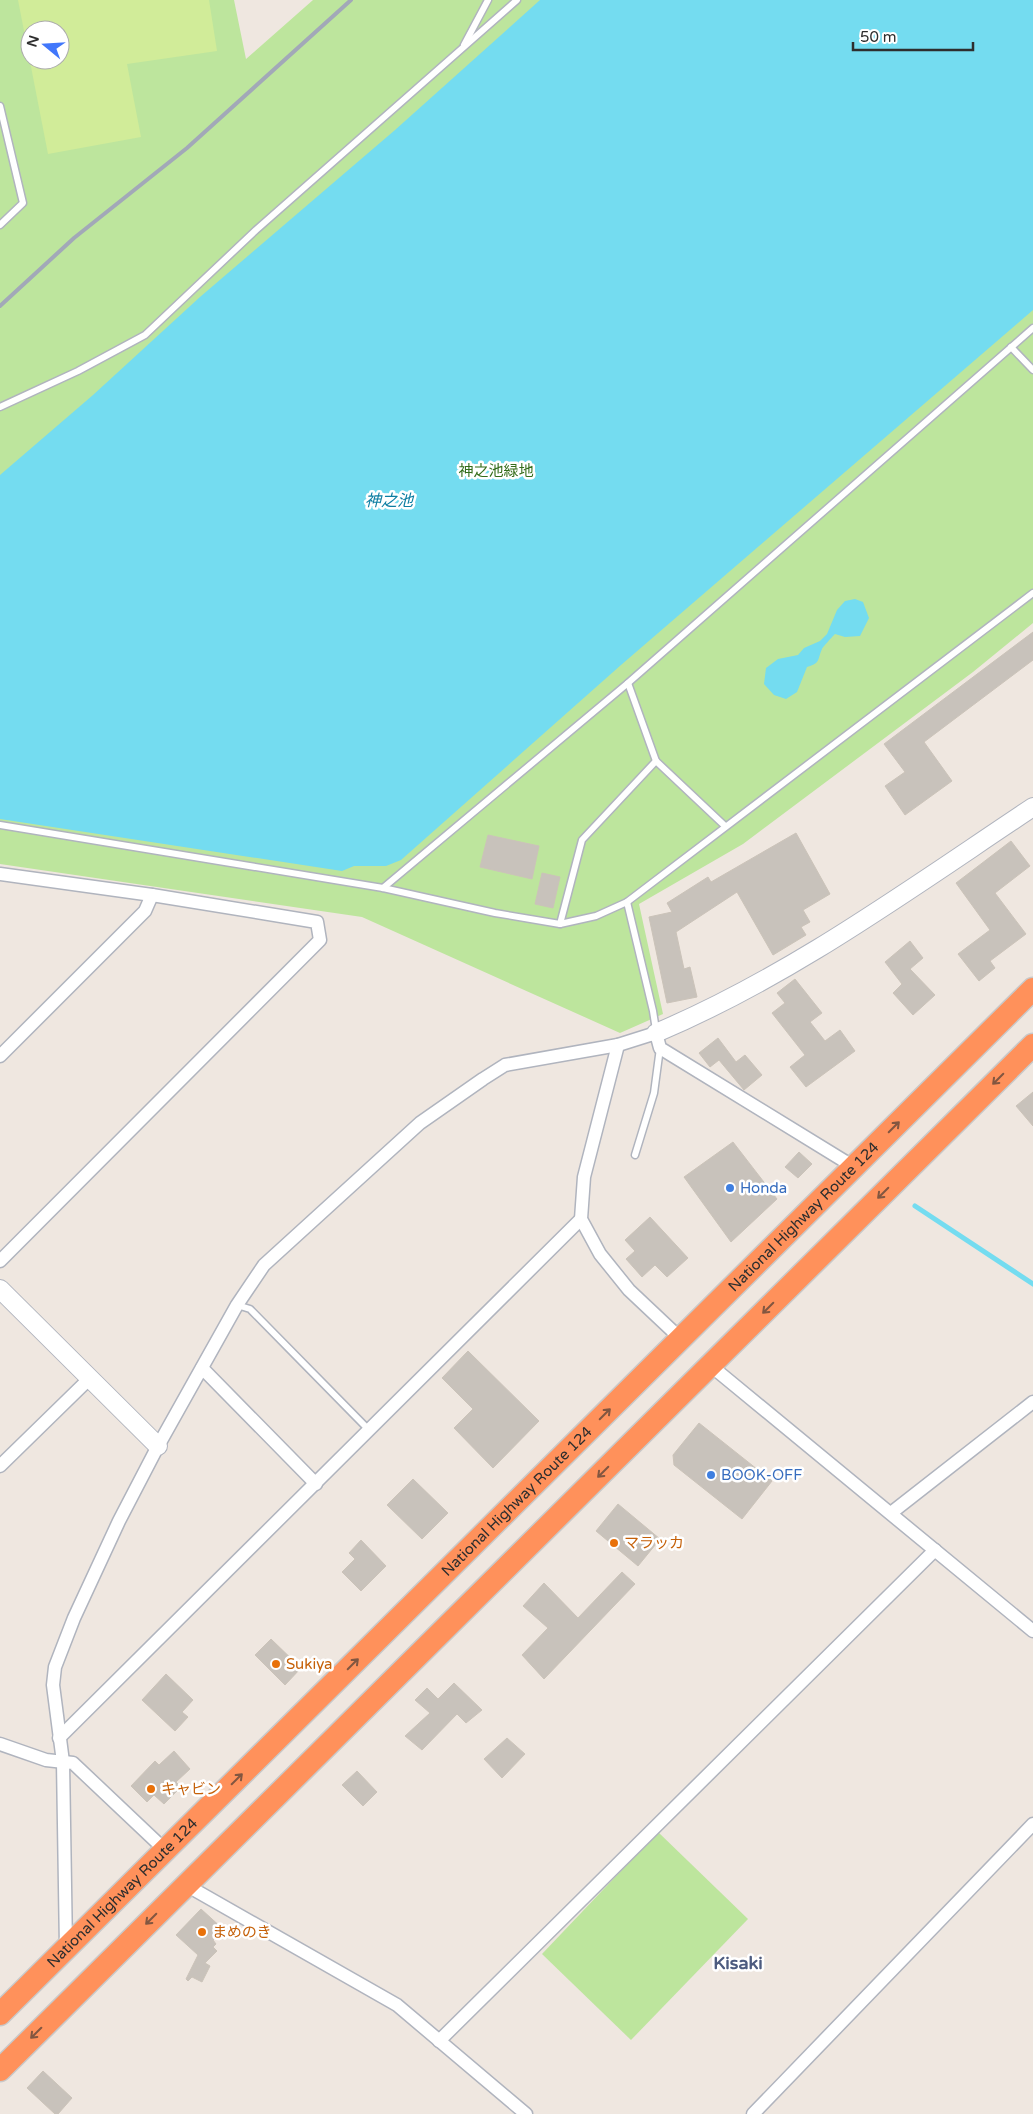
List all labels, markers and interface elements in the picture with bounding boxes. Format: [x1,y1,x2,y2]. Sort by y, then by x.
north arrow [20,20,70,70]
scale bar [853,20,973,52]
text: 50 m [860,28,897,46]
text: N [23,33,43,49]
park label: 神之池緑地 [458,462,534,480]
water label: 神之池 [365,491,415,511]
one-way arrow [992,1073,1005,1085]
one-way arrow [888,1121,900,1133]
street label: National Highway Route 124 [724,1138,883,1295]
place label: Honda [740,1179,787,1197]
marker: Honda [724,1182,736,1194]
one-way arrow [877,1187,889,1199]
one-way arrow [762,1302,774,1314]
one-way arrow [599,1408,611,1421]
street label: National Highway Route 124 [438,1423,596,1580]
one-way arrow [597,1465,609,1477]
place label: BOOK-OFF [721,1466,802,1484]
marker: BOOK-OFF [705,1469,717,1481]
place label: マラッカ [624,1534,684,1552]
marker: マラッカ [608,1537,620,1549]
place label: Sukiya [286,1655,333,1673]
marker: Sukiya [270,1658,282,1670]
one-way arrow [346,1658,359,1670]
one-way arrow [231,1772,243,1785]
place label: キャビン [161,1780,221,1798]
marker: キャビン [145,1783,157,1795]
street label: National Highway Route 124 [43,1814,201,1971]
one-way arrow [145,1913,158,1925]
place label: まめのき [212,1923,272,1941]
marker: まめのき [196,1926,208,1938]
district label: Kisaki [713,1952,763,1974]
one-way arrow [30,2027,42,2040]

